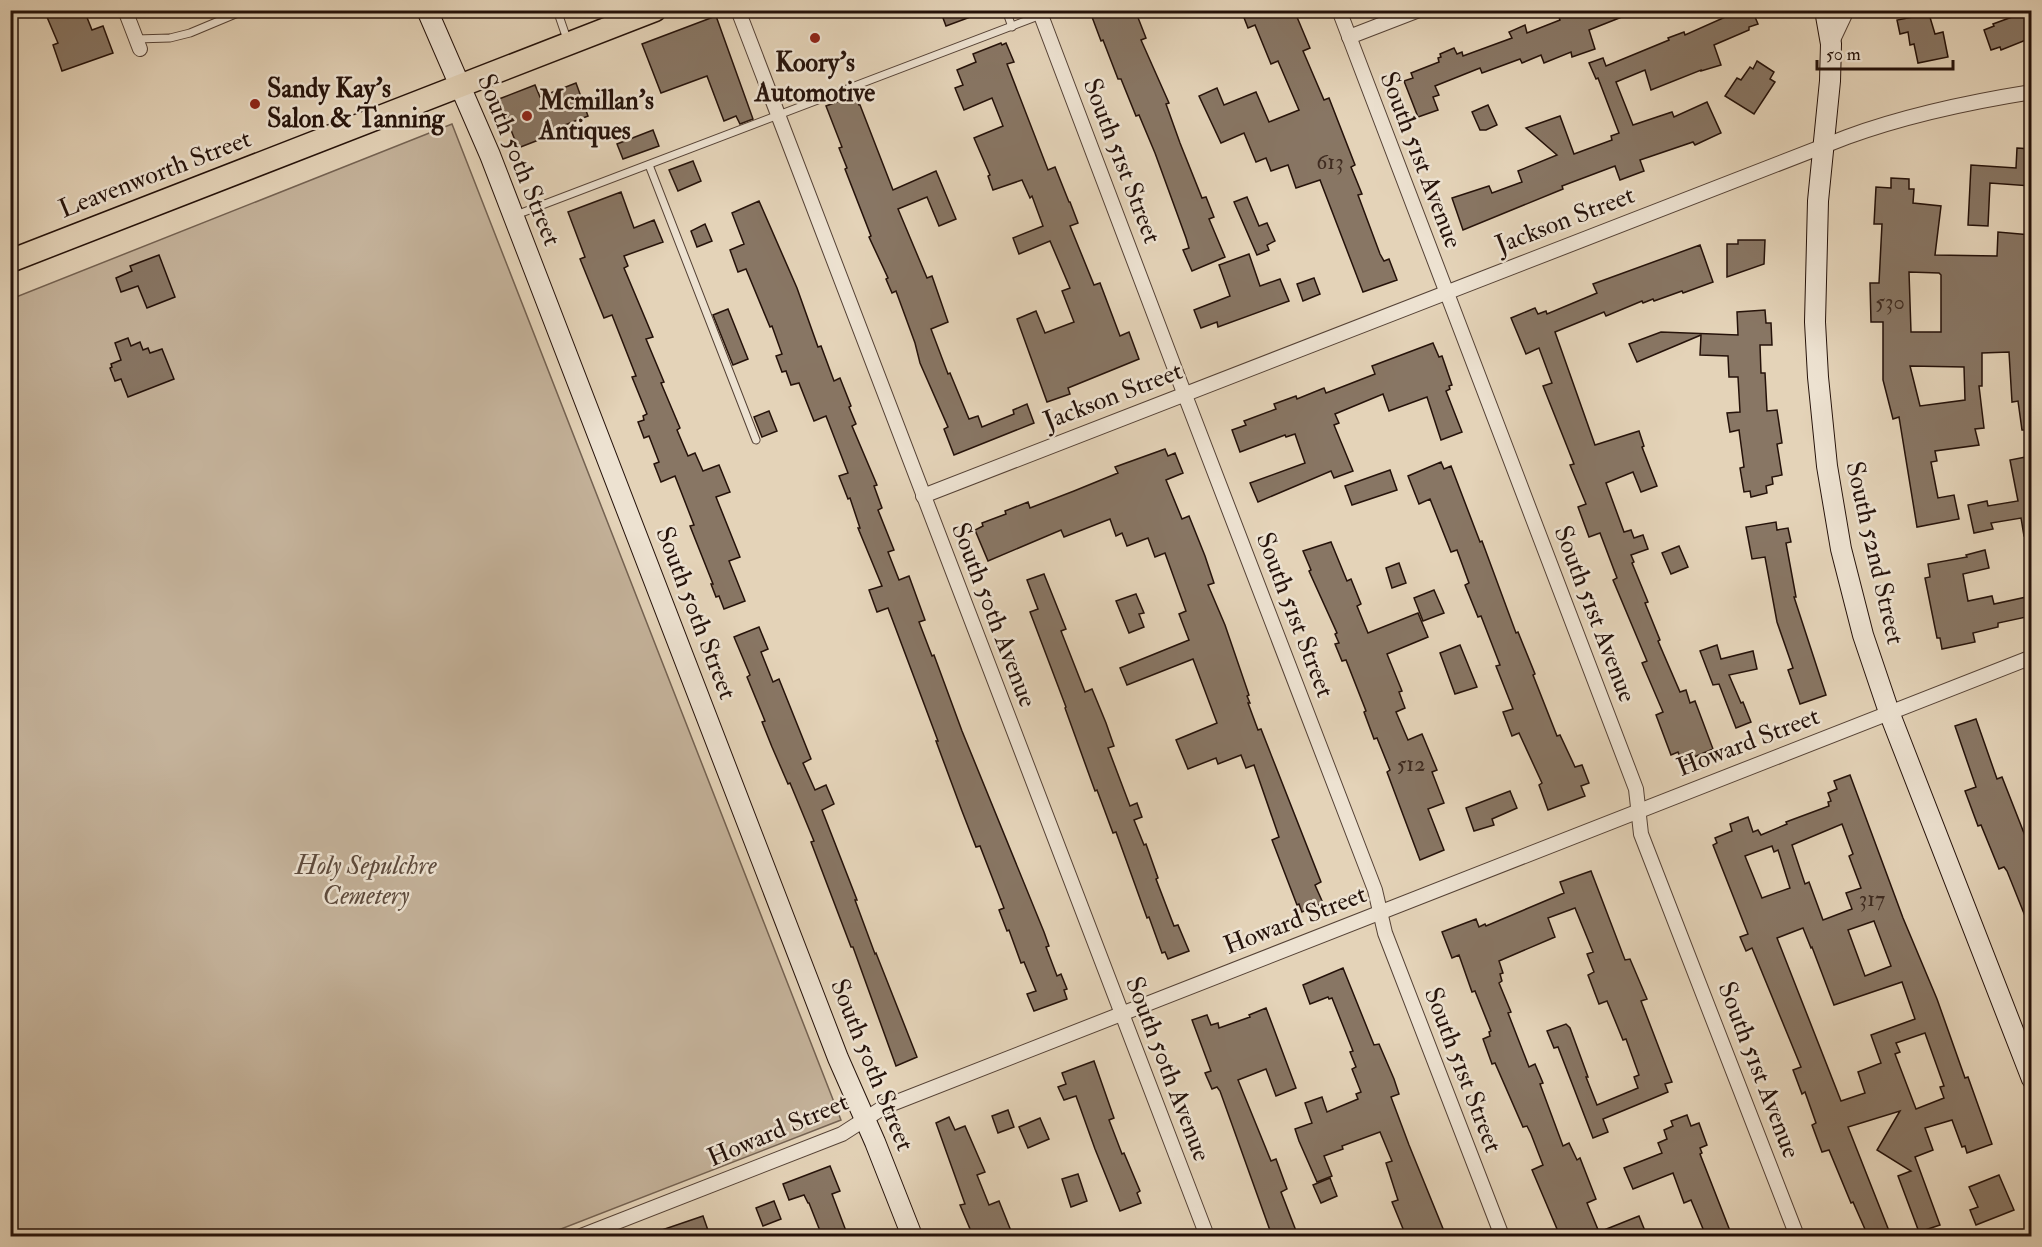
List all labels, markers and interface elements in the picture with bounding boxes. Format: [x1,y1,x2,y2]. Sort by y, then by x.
marker: Koory's Automotive [808,31,822,45]
scale bar [1817,33,1954,71]
text: 50 m [1826,43,1861,66]
place label: Koory's Automotive [754,47,875,109]
street label: South 51st Avenue [1373,67,1469,253]
street label: South 50th Street [470,69,568,251]
place label: Sandy Kay's Salon & Tanning [267,73,446,136]
street label: South 51st Street [1076,74,1168,248]
place label: Mcmillan's Antiques [538,85,654,148]
marker: Sandy Kay's Salon & Tanning [248,97,262,111]
marker: Mcmillan's Antiques [520,109,534,123]
street label: Leavenworth Street [54,123,256,225]
house number: 613 [1316,148,1344,176]
street label: Jackson Street [1490,179,1639,262]
house number: 530 [1875,288,1905,316]
street label: Jackson Street [1038,355,1187,438]
street label: South 52nd Street [1838,458,1912,648]
street label: South 50th Avenue [944,518,1044,712]
street label: South 51st Avenue [1547,521,1643,707]
street label: South 50th Street [648,522,744,704]
street label: South 51st Street [1249,528,1341,702]
street label: Howard Street [1672,700,1824,784]
house number: 512 [1397,750,1425,778]
park label: Holy Sepulchre Cemetery [294,850,437,912]
street label: Howard Street [1219,878,1371,962]
house number: 317 [1859,885,1885,913]
street label: South 50th Avenue [1118,972,1218,1166]
street label: South 50th Street [823,974,921,1156]
street label: South 51st Avenue [1711,977,1807,1163]
street label: South 51st Street [1417,983,1509,1157]
street label: Howard Street [703,1086,853,1174]

